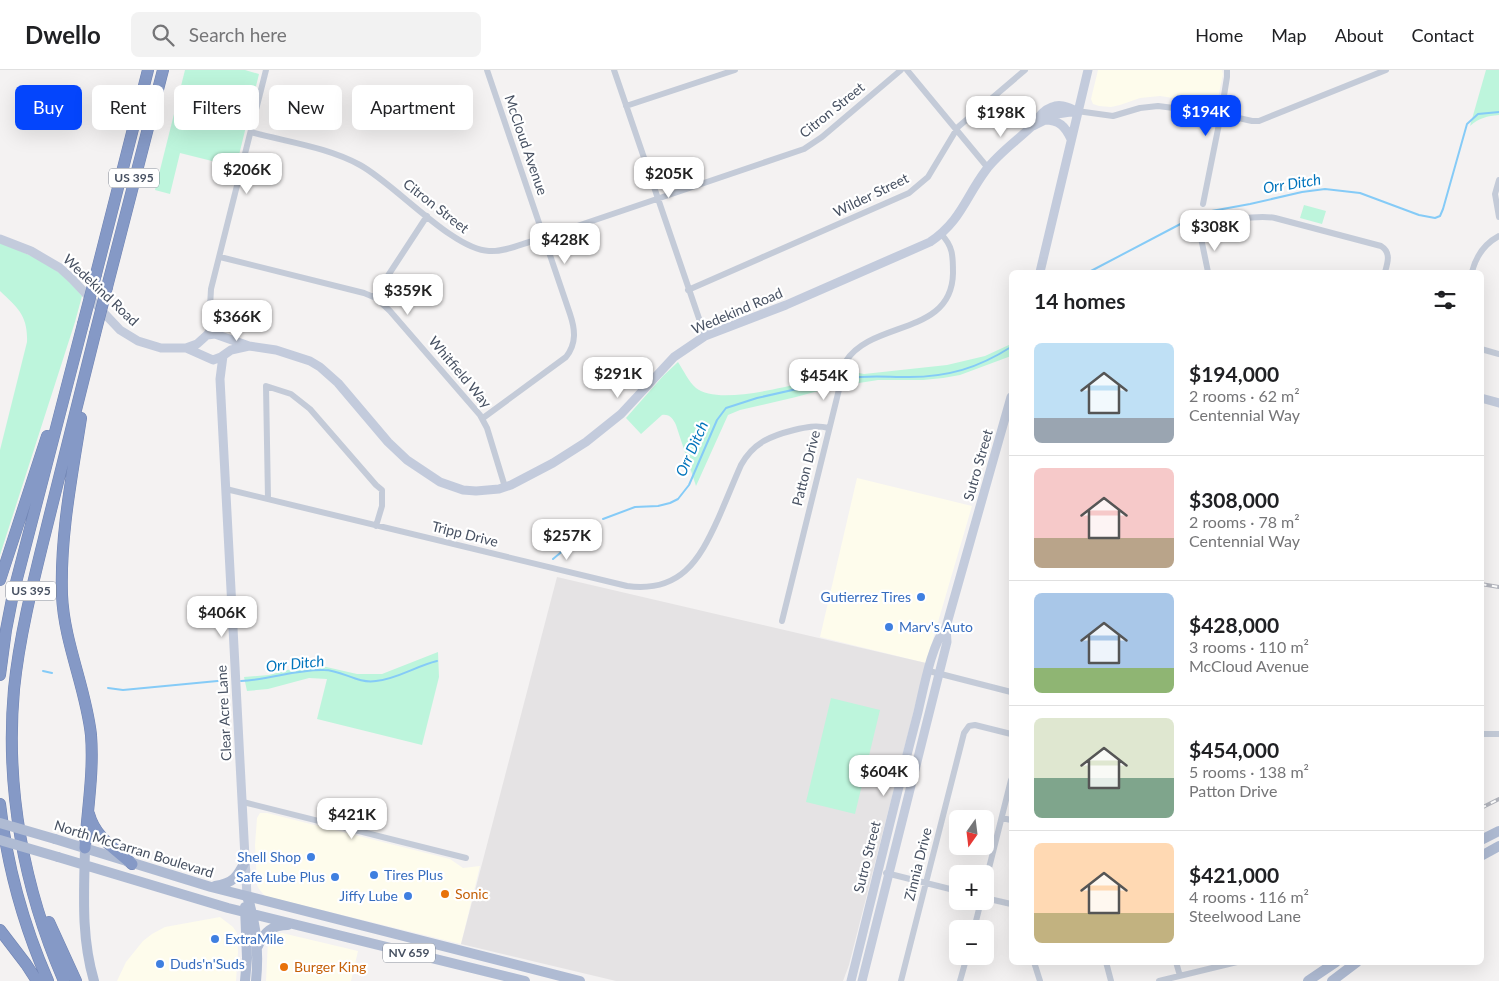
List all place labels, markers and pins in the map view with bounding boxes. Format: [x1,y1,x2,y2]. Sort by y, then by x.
pin: $194K [1171,94,1241,137]
pin: $198K [966,96,1036,138]
pin: $206K [212,152,282,195]
pin: $205K [634,156,704,199]
pin: $308K [1180,210,1250,252]
pin: $428K [530,222,600,265]
pin: $359K [373,274,443,316]
pin: $366K [202,300,272,342]
pin: $291K [583,356,653,399]
pin: $454K [789,358,859,401]
pin: $257K [532,518,602,561]
place label: Gutierrez Tires [820,588,911,605]
marker: Gutierrez Tires [915,591,927,603]
pin: $406K [187,596,257,638]
place label: Marv's Auto [899,618,973,635]
marker: Marv's Auto [883,621,895,633]
pin: $604K [849,754,919,797]
pin: $421K [317,798,387,840]
place label: Shell Shop [237,848,301,865]
marker: Shell Shop [305,851,317,863]
place label: Tires Plus [384,866,443,883]
place label: Safe Lube Plus [236,868,325,885]
marker: Tires Plus [368,869,380,881]
marker: Safe Lube Plus [329,871,341,883]
place label: Sonic [455,885,489,902]
place label: Jiffy Lube [339,887,398,904]
marker: Sonic [439,888,451,900]
marker: Jiffy Lube [402,890,414,902]
place label: ExtraMile [225,930,284,947]
marker: ExtraMile [209,933,221,945]
place label: Duds'n'Suds [170,955,245,972]
marker: Duds'n'Suds [154,958,166,970]
place label: Burger King [294,958,366,975]
marker: Burger King [278,961,290,973]

